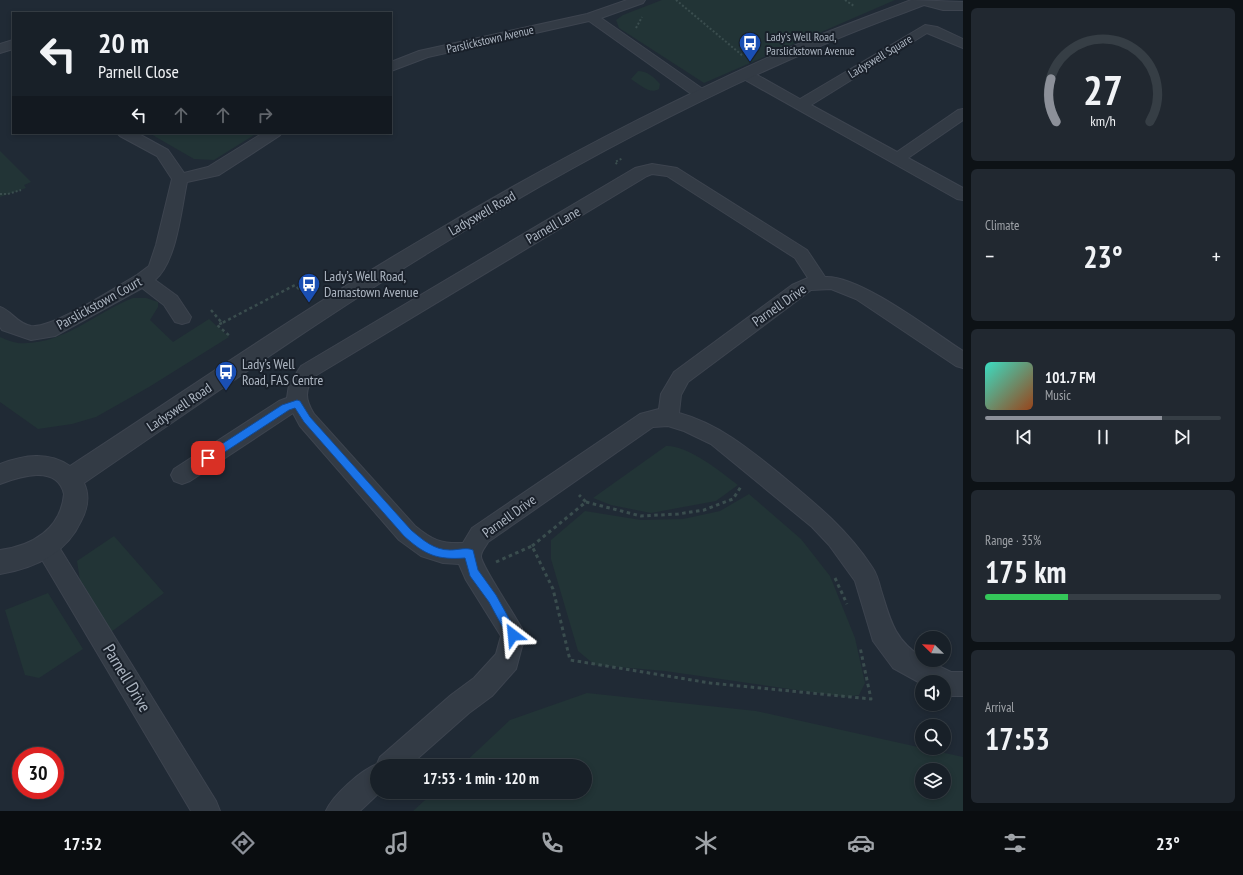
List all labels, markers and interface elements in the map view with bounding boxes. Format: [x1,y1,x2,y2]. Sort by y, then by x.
street label: Parslickstown Avenue [445,22,535,56]
text: 20 m [98,24,149,61]
icon: left [32,28,84,80]
place label: Lady’s Well Road, Parslickstown Avenue [766,29,855,58]
bus stop icon: Lady’s Well Road, Parslickstown Avenue [737,30,763,63]
street label: Ladyswell Square [845,31,915,81]
text: Parnell Close [98,60,179,83]
text: 27 [1083,63,1123,116]
icon: left [128,104,150,126]
icon: ahead [170,104,192,126]
icon: ahead [212,104,234,126]
icon: right [254,104,276,126]
text: km/h [1090,111,1116,130]
street label: Ladyswell Road [445,187,519,239]
street label: Parnell Lane [523,202,584,248]
text: Climate [985,217,1019,234]
text: 23° [1083,237,1123,276]
text: − [985,242,994,270]
text: + [1212,242,1221,270]
place label: Lady’s Well Road, Damastown Avenue [324,267,419,301]
bus stop icon: Lady’s Well Road, Damastown Avenue [296,271,322,304]
street label: Parslickstown Court [53,272,145,334]
street label: Parnell Drive [748,280,810,330]
place label: Lady’s Well Road, FAS Centre [242,355,324,389]
bus stop icon: Lady’s Well Road, FAS Centre [213,359,239,392]
text: 101.7 FM [1045,368,1096,387]
street label: Ladyswell Road [143,379,215,435]
text: Music [1045,387,1071,404]
icon: previous [1013,426,1035,448]
icon: pause [1092,426,1114,448]
icon: next [1171,426,1193,448]
pin [191,441,225,475]
icon: arrive [197,447,219,469]
street label: Parnell Drive [479,490,540,542]
text: Range · 35% [985,532,1041,549]
text: 175 km [985,552,1066,591]
position arrow [492,614,534,656]
north arrow [915,631,951,667]
map controls [915,631,951,799]
street label: Parnell Drive [98,640,156,716]
button: sound [915,675,951,711]
text: Arrival [985,699,1014,716]
button: search [915,719,951,755]
text: 17:53 [985,719,1050,758]
speed limit sign: 30 [12,747,64,799]
button: layers [915,763,951,799]
text: 17:53 · 1 min · 120 m [423,769,539,788]
icon: directions [229,829,257,857]
icon: music [383,829,411,857]
icon: phone [538,829,566,857]
icon: climate [692,829,720,857]
icon: car [847,829,875,857]
icon: filters [1001,829,1029,857]
text: 17:52 [63,832,102,855]
text: 23° [1156,832,1180,855]

